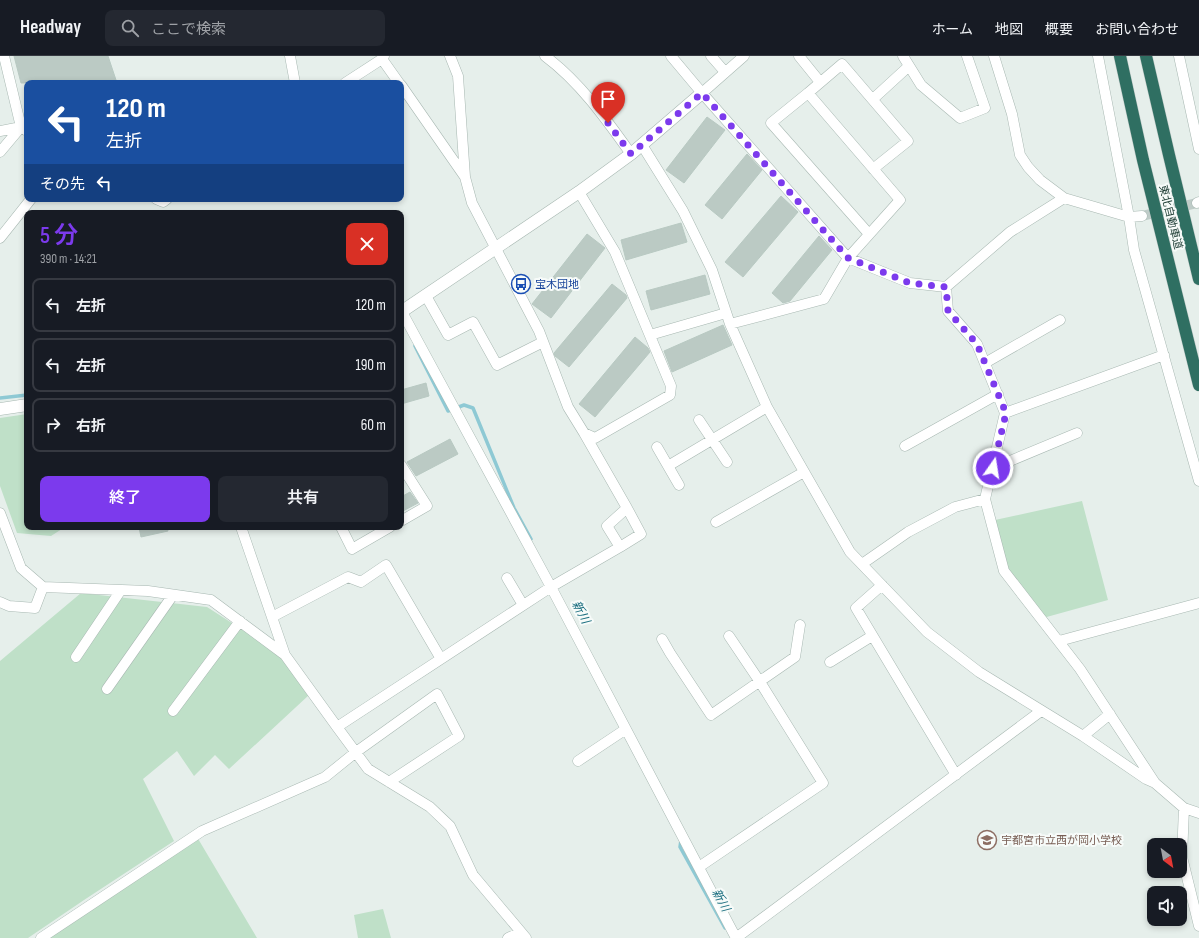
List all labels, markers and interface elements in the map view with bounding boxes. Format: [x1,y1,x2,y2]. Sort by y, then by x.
search box [105,10,385,46]
text: Headway [20,16,81,39]
icon: search [119,17,141,39]
text: ここで検索 [151,20,226,39]
text: ホーム [931,21,973,38]
text: 地図 [995,21,1023,38]
text: 概要 [1045,21,1073,38]
text: お問い合わせ [1095,21,1179,38]
pin [591,82,625,123]
icon: arrive [597,88,619,110]
text: 120 m [106,92,166,125]
icon: left [40,96,92,148]
text: 左折 [106,131,142,152]
icon: left [93,172,115,194]
text: その先 [40,175,85,194]
street label: 東北自動車道 [1156,184,1185,251]
text: 5 分 [40,221,78,250]
button: close [346,223,388,265]
text: 390 m · 14:21 [40,251,97,267]
bus stop icon: 宝木団地 [510,273,532,295]
place label: 宝木団地 [535,278,579,291]
icon: left [42,294,64,316]
text: 120 m [356,296,386,315]
text: 左折 [76,297,106,316]
icon: left [42,354,64,376]
text: 190 m [355,356,386,375]
text: 左折 [76,357,106,376]
icon: right [42,414,64,436]
text: 60 m [361,416,386,435]
text: 右折 [76,417,106,436]
position arrow [972,447,1014,489]
button: 終了 [40,476,210,522]
button: 共有 [218,476,388,522]
water label: 新川 [568,598,594,628]
school or university icon: 宇都宮市立西が岡小学校 [976,829,998,851]
place label: 宇都宮市立西が岡小学校 [1001,834,1122,847]
north arrow [1147,838,1187,878]
map controls [1147,838,1187,926]
water label: 新川 [708,886,734,916]
button: sound [1147,886,1187,926]

